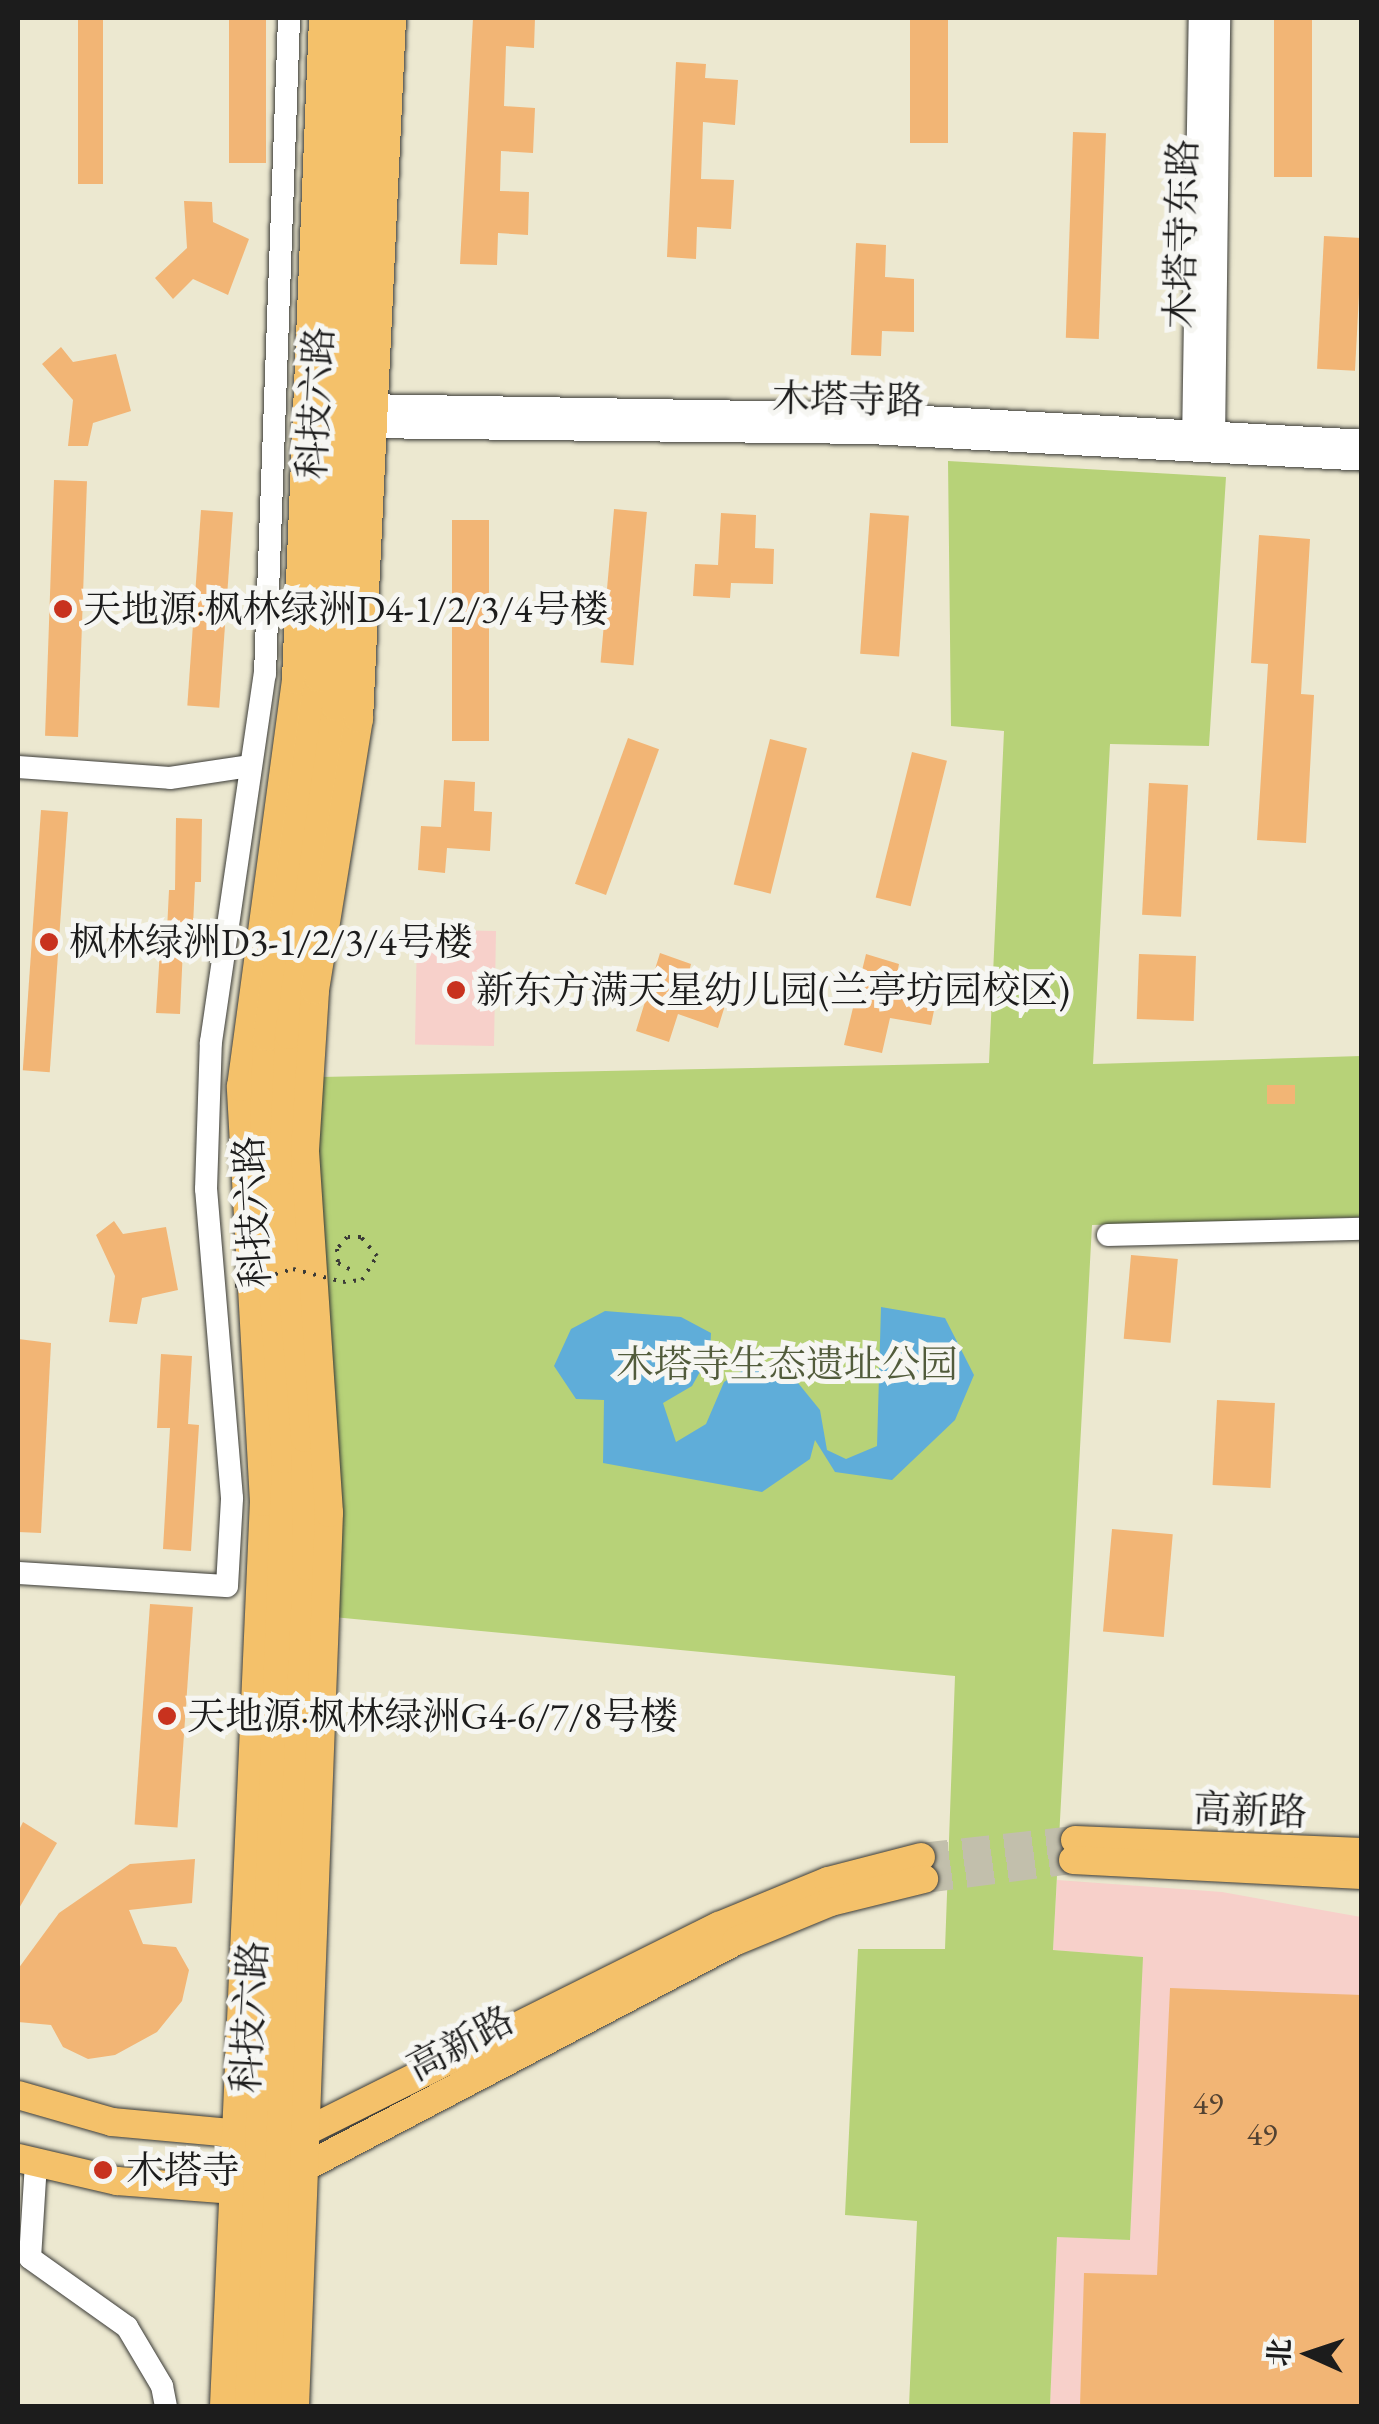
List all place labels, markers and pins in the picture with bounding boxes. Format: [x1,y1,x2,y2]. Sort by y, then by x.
place label: 天地源·枫林绿洲D4-1/2/3/4号楼 [83,586,608,632]
marker: 天地源·枫林绿洲D4-1/2/3/4号楼 [52,598,74,620]
place label: 枫林绿洲D3-1/2/3/4号楼 [69,919,473,965]
marker: 枫林绿洲D3-1/2/3/4号楼 [38,931,60,953]
place label: 新东方满天星幼儿园(兰亭坊园校区) [476,967,1070,1013]
marker: 新东方满天星幼儿园(兰亭坊园校区) [445,979,467,1001]
place label: 天地源·枫林绿洲G4-6/7/8号楼 [187,1693,678,1739]
marker: 天地源·枫林绿洲G4-6/7/8号楼 [156,1705,178,1727]
place label: 木塔寺 [126,2147,240,2193]
marker: 木塔寺 [90,2157,116,2183]

